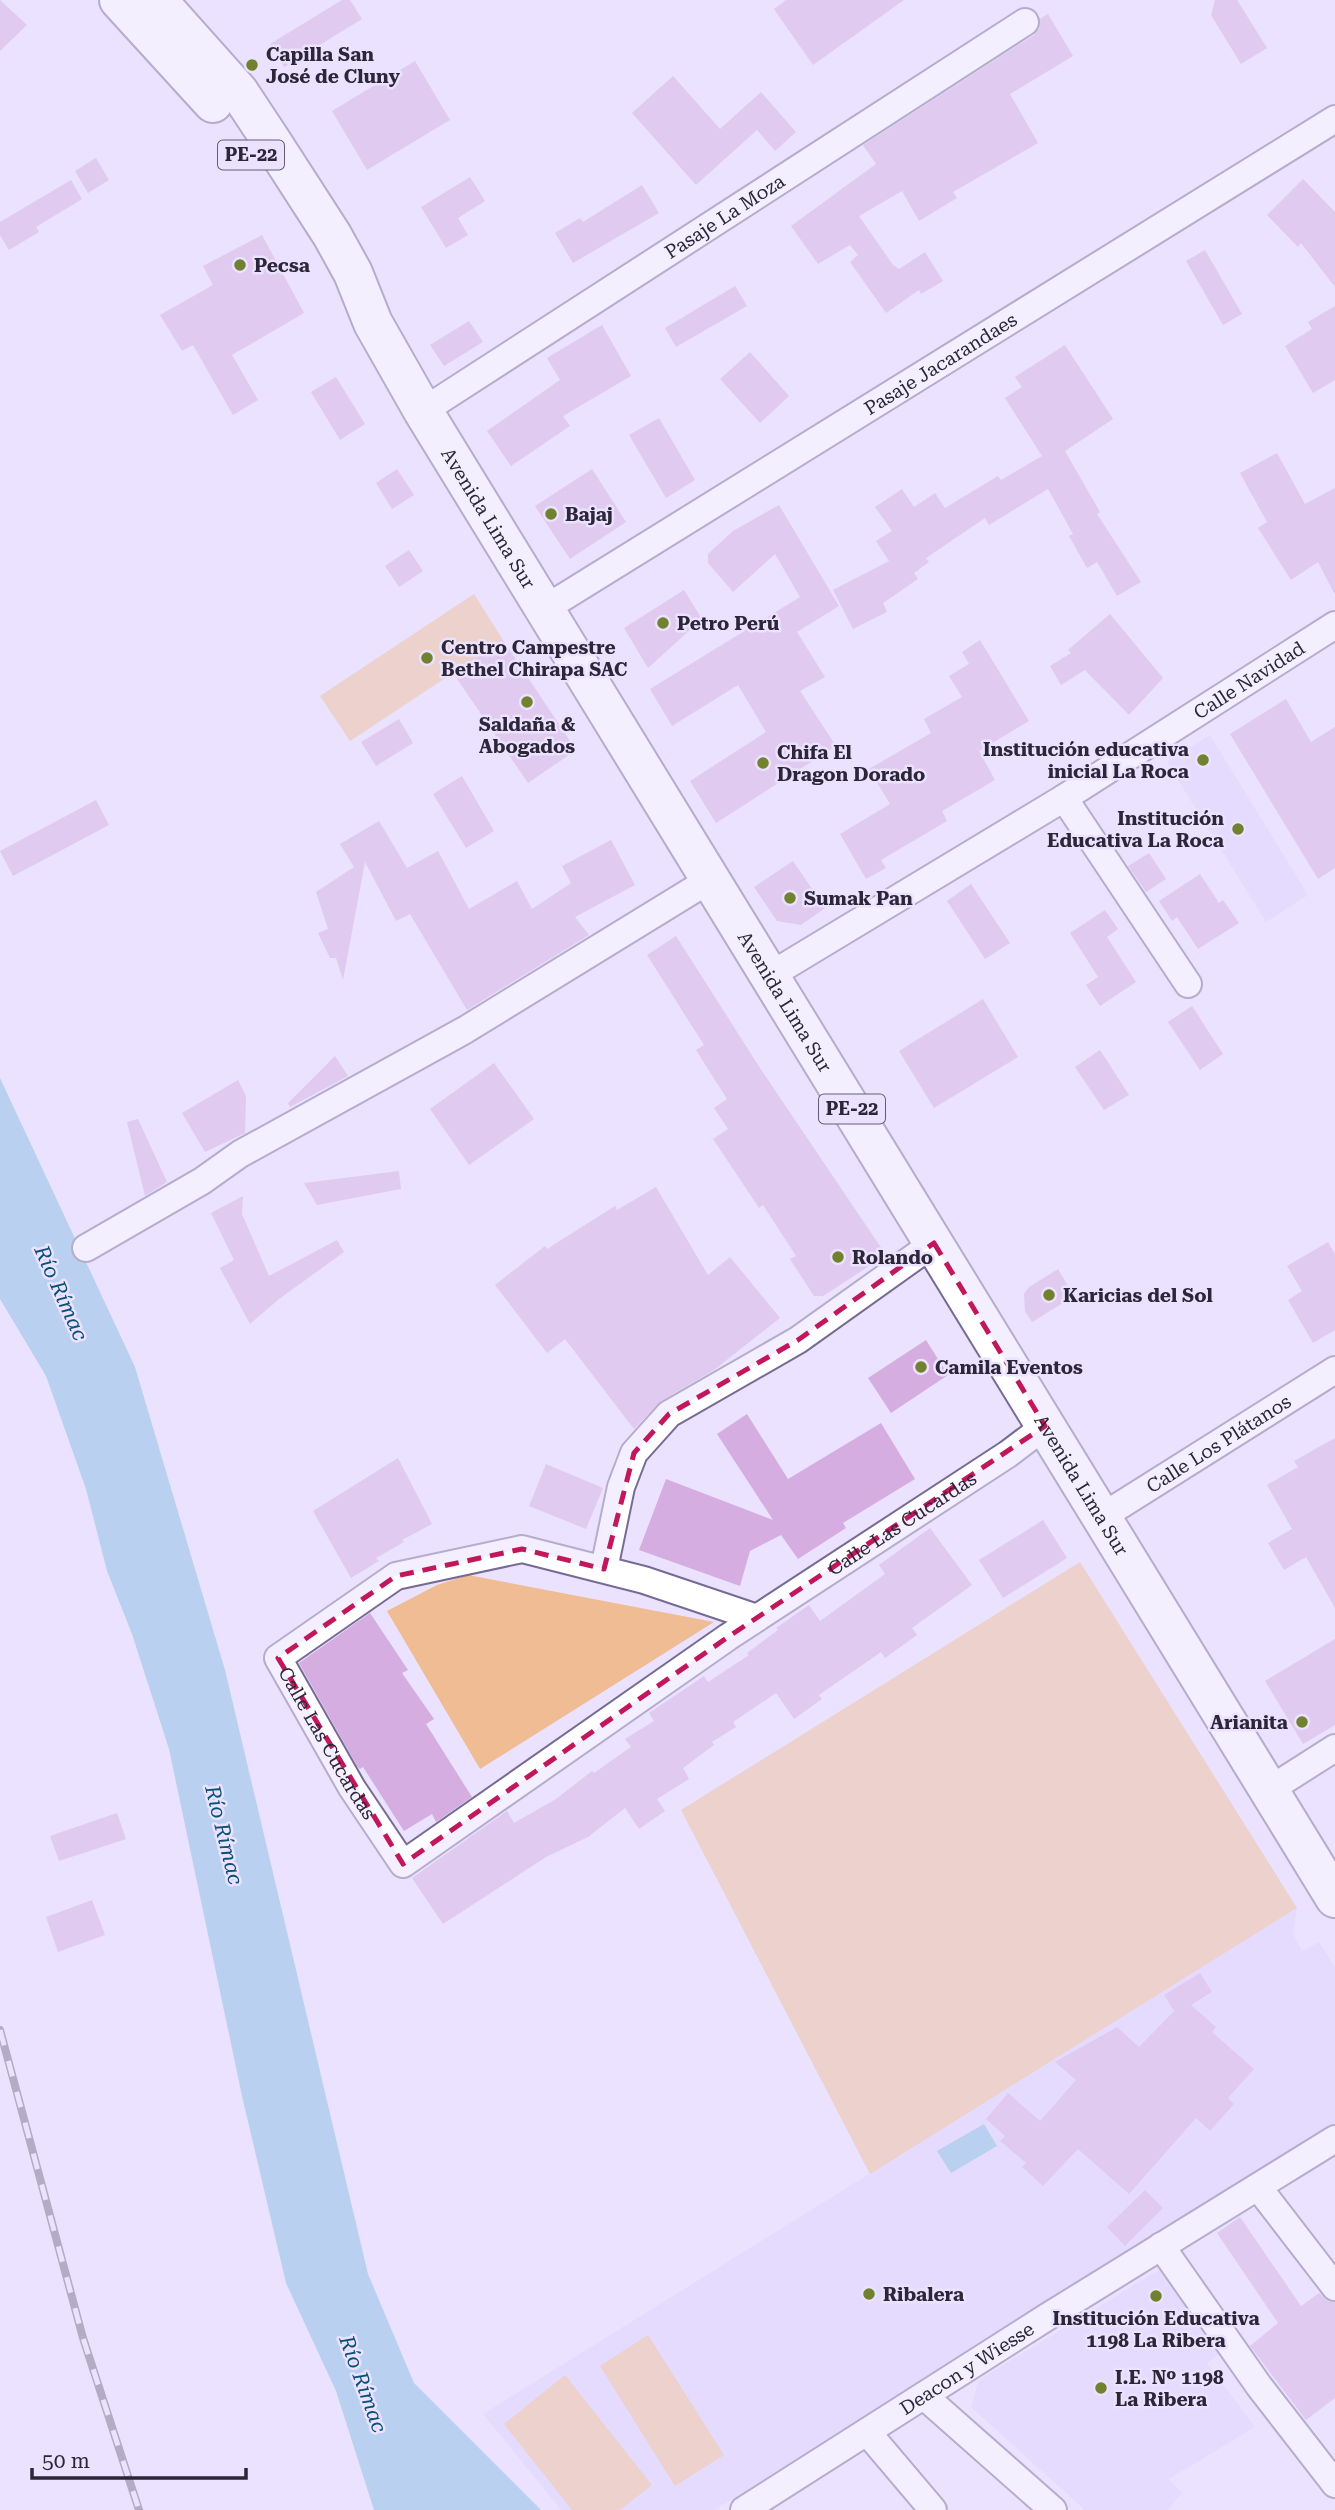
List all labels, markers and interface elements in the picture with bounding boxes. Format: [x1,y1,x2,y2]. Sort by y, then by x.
place label: Capilla San José de Cluny [266,43,401,88]
marker: Capilla San José de Cluny [244,57,260,73]
road number: PE-22 [218,140,284,170]
street label: Pasaje La Moza [661,169,790,264]
place label: Pecsa [254,254,310,277]
marker: Pecsa [232,257,248,273]
street label: Pasaje Jacarandaes [860,308,1021,420]
street label: Avenida Lima Sur [436,444,540,593]
place label: Bajaj [565,503,613,526]
marker: Bajaj [543,506,559,522]
place label: Petro Perú [677,612,780,635]
marker: Petro Perú [655,615,671,631]
place label: Centro Campestre Bethel Chirapa SAC [441,636,627,681]
street label: Calle Navidad [1189,636,1309,724]
marker: Centro Campestre Bethel Chirapa SAC [419,650,435,666]
marker: Saldaña & Abogados [519,694,535,710]
place label: Saldaña & Abogados [479,713,576,758]
place label: Institución educativa inicial La Roca [983,738,1189,783]
place label: Chifa El Dragon Dorado [777,741,925,786]
marker: Institución educativa inicial La Roca [1195,752,1211,768]
marker: Chifa El Dragon Dorado [755,755,771,771]
place label: Institución Educativa La Roca [1047,807,1224,852]
marker: Institución Educativa La Roca [1230,821,1246,837]
place label: Sumak Pan [804,887,913,910]
marker: Sumak Pan [782,890,798,906]
street label: Avenida Lima Sur [733,927,837,1077]
road number: PE-22 [819,1094,885,1124]
water label: Río Rímac [29,1241,93,1344]
place label: Rolando [852,1246,933,1269]
marker: Rolando [830,1249,846,1265]
place label: Karicias del Sol [1063,1284,1213,1307]
marker: Karicias del Sol [1041,1287,1057,1303]
place label: Camila Eventos [935,1356,1083,1379]
marker: Camila Eventos [913,1359,929,1375]
street label: Calle Los Plátanos [1142,1390,1295,1498]
street label: Avenida Lima Sur [1029,1410,1133,1560]
street label: Calle Las Cucardas [824,1467,981,1581]
street label: Calle Las Cucardas [274,1663,381,1824]
place label: Arianita [1210,1711,1288,1734]
marker: Arianita [1294,1714,1310,1730]
water label: Río Rímac [200,1782,248,1887]
place label: Ribalera [883,2283,964,2306]
marker: Ribalera [861,2286,877,2302]
marker: Institución Educativa 1198 La Ribera [1148,2288,1164,2304]
place label: Institución Educativa 1198 La Ribera [1052,2307,1260,2352]
street label: Deacon y Wiesse [896,2317,1038,2420]
water label: Río Rímac [334,2331,392,2436]
place label: I.E. Nº 1198 La Ribera [1115,2366,1224,2411]
marker: I.E. Nº 1198 La Ribera [1093,2380,1109,2396]
scale bar [32,2436,245,2480]
text: 50 m [42,2449,90,2473]

